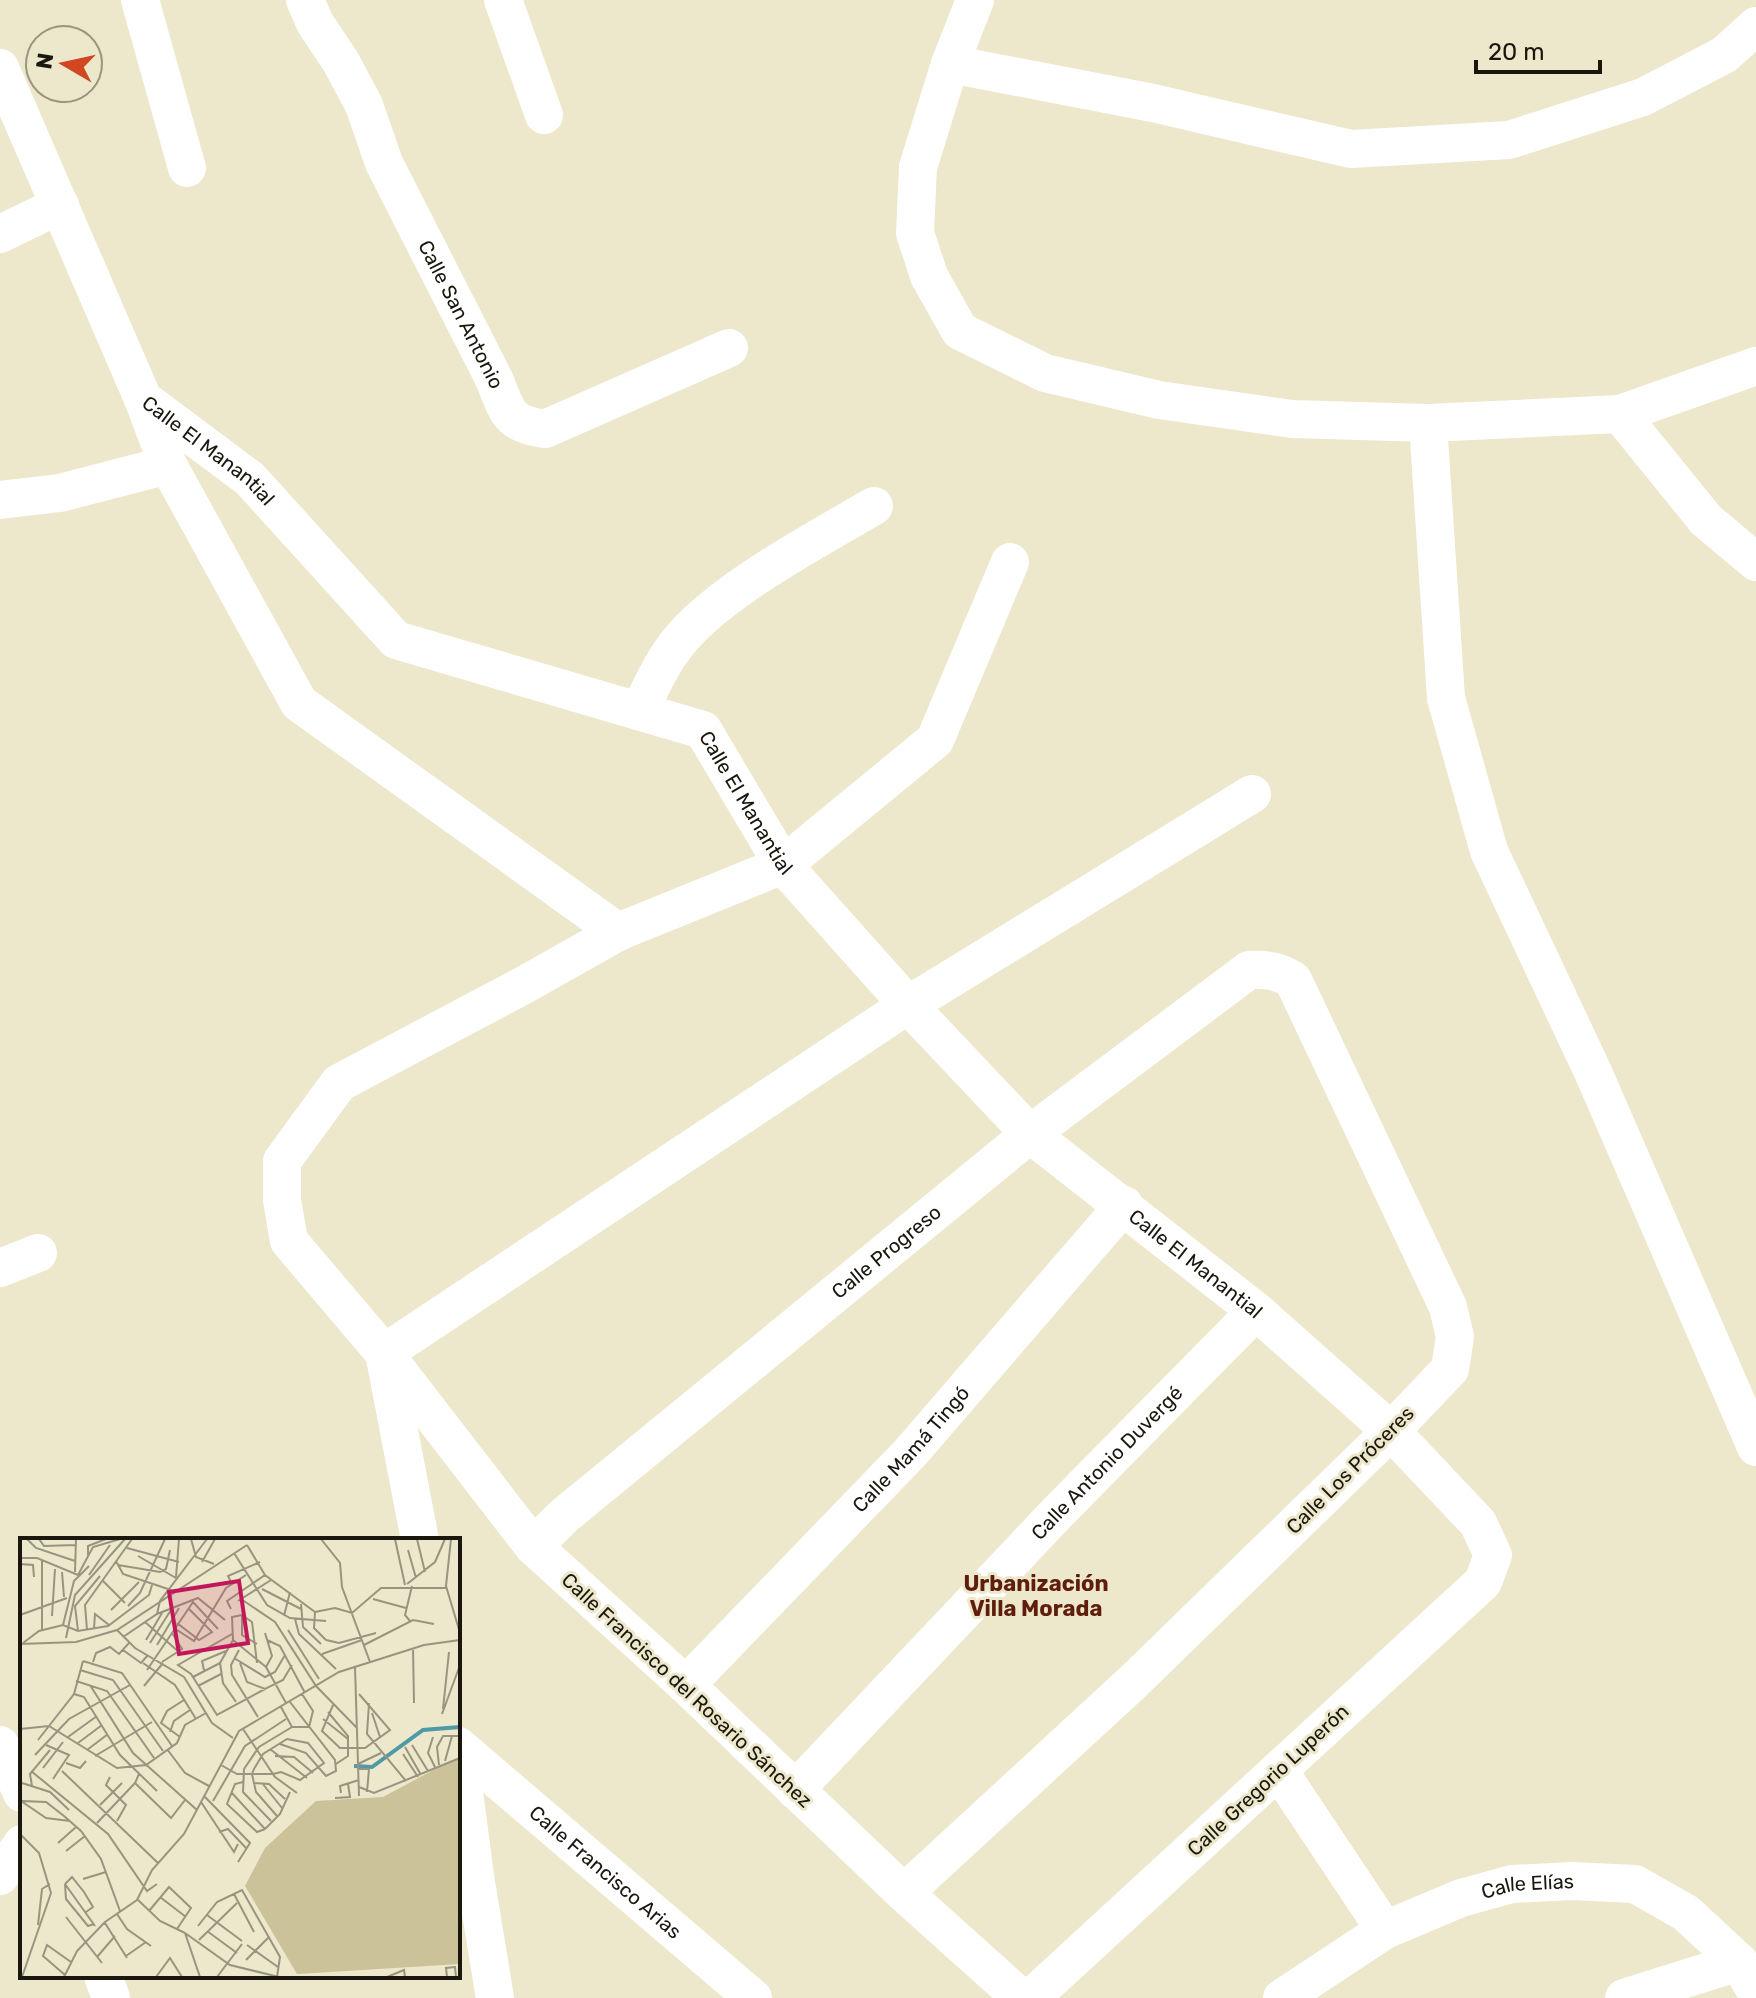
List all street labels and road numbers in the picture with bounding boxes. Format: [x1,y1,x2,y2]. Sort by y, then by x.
street label: Calle San Antonio [413,236,509,392]
street label: Calle El Manantial [137,391,280,510]
street label: Calle El Manantial [694,727,798,880]
street label: Calle Progreso [827,1200,946,1304]
street label: Calle El Manantial [1124,1204,1268,1323]
street label: Calle Mamá Tingó [847,1381,974,1517]
street label: Calle Antonio Duvergé [1026,1381,1187,1545]
street label: Calle Los Próceres [1281,1401,1419,1539]
street label: Calle Francisco del Rosario Sánchez [557,1568,817,1812]
street label: Calle Gregorio Luperón [1182,1699,1354,1861]
street label: Calle Francisco Arias [525,1800,686,1944]
street label: Calle Elías [1479,1869,1574,1904]

